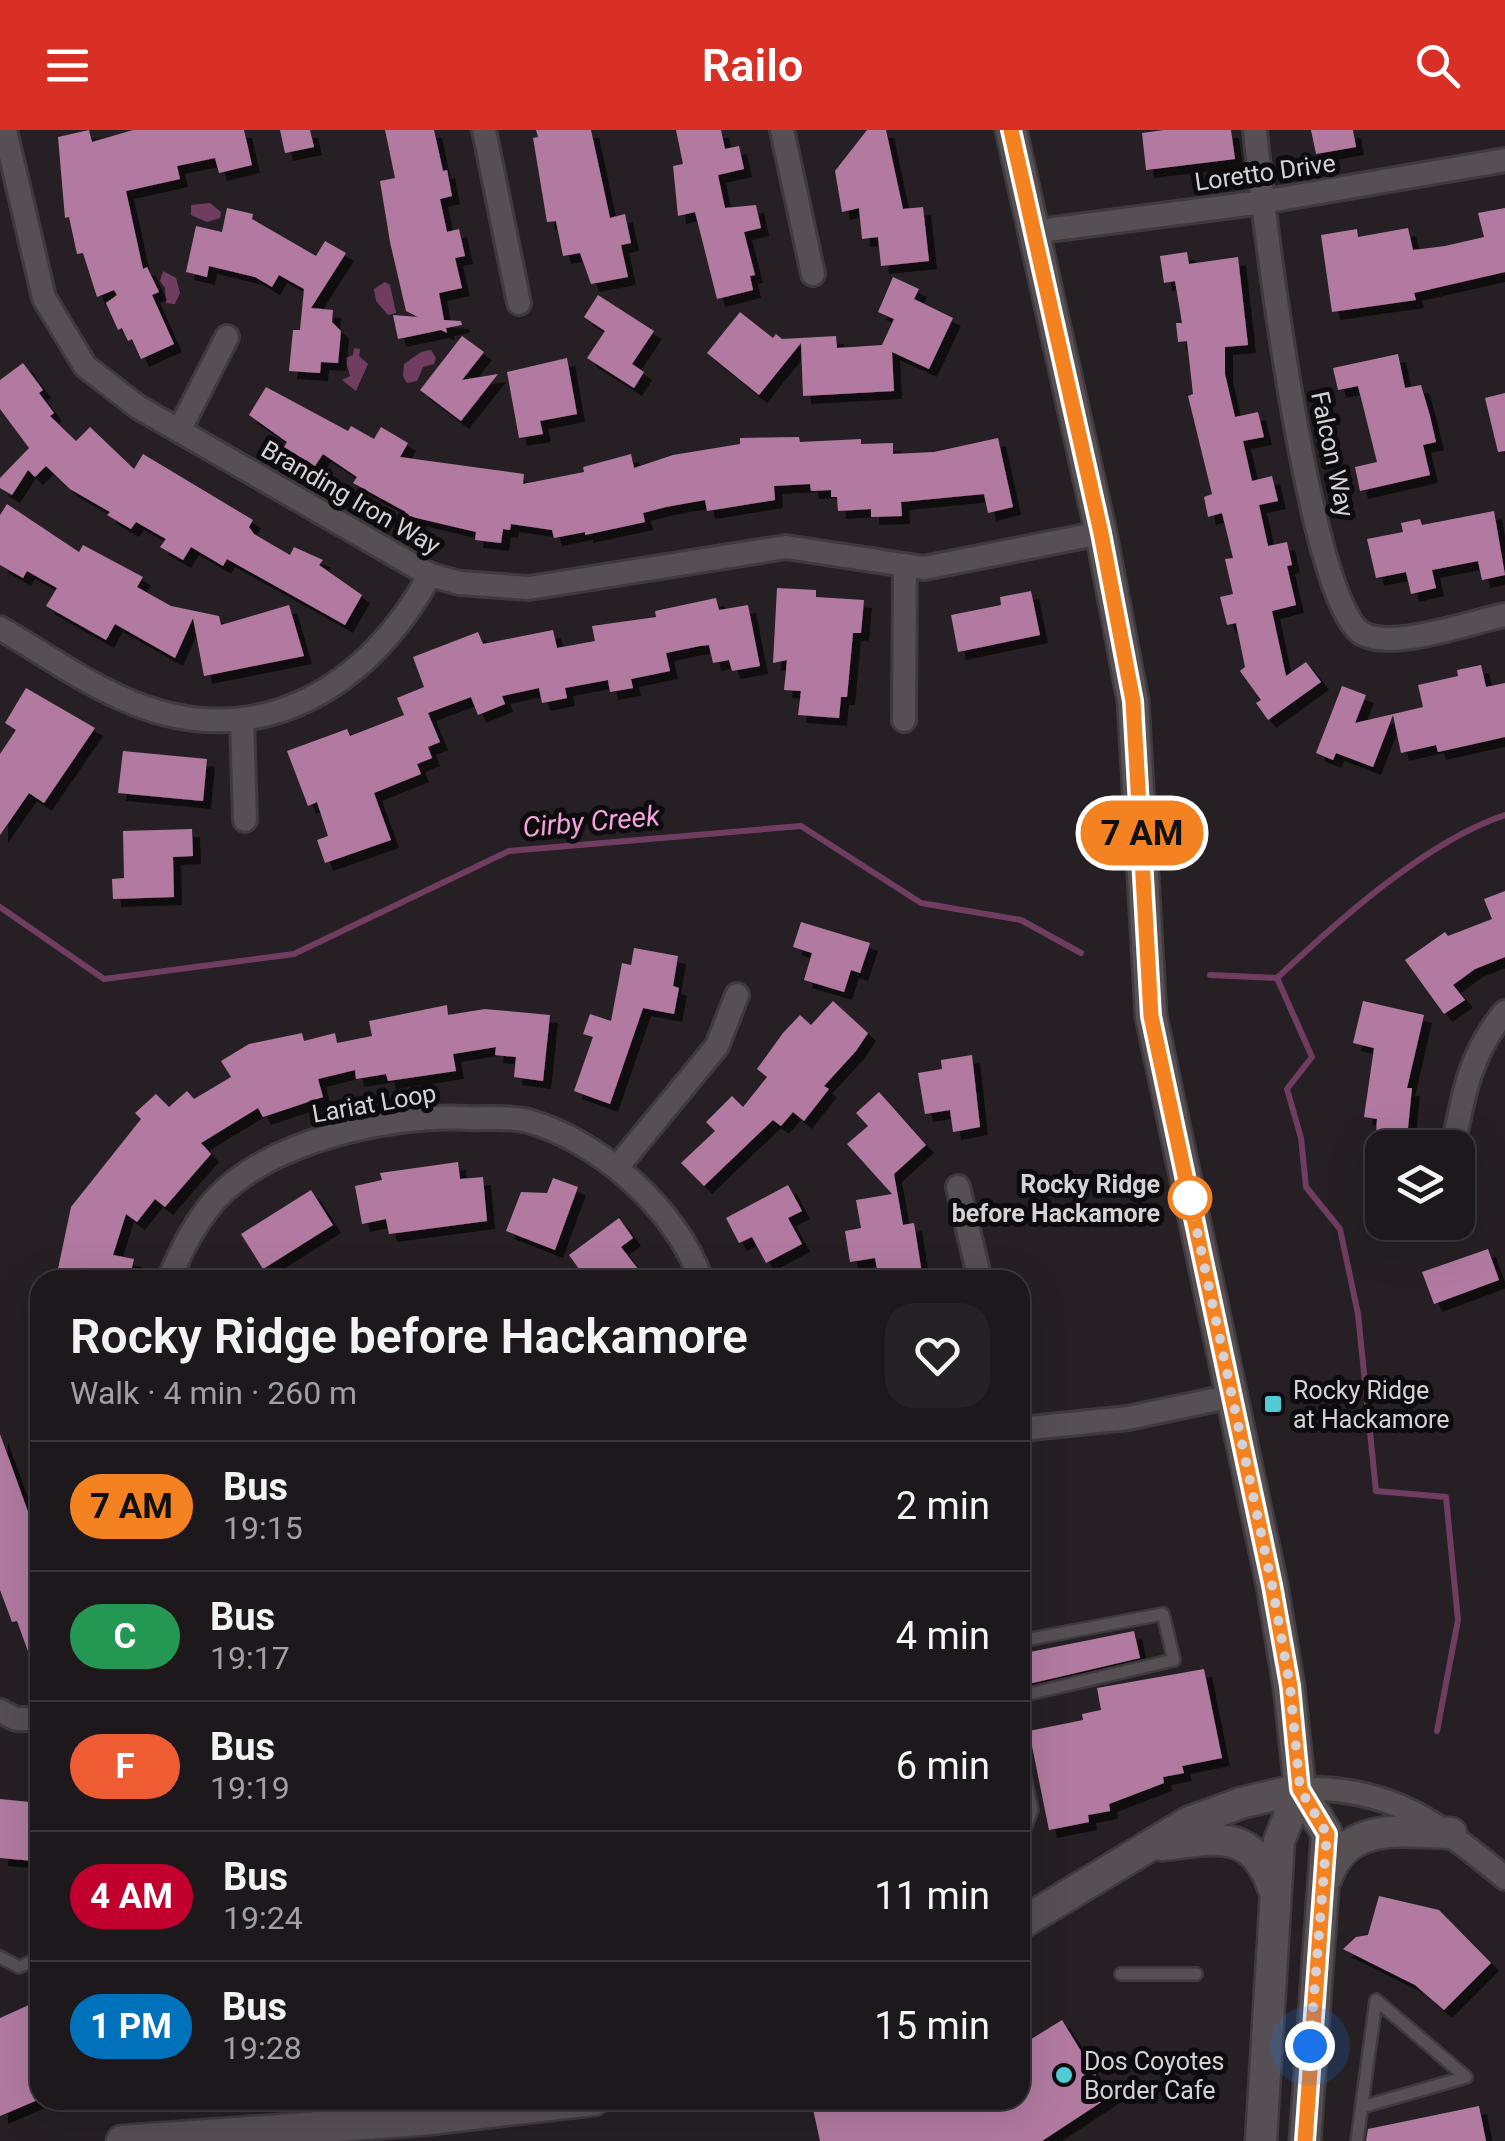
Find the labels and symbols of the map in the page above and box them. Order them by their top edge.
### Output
street label: Loretto Drive [1193,148,1337,197]
street label: Falcon Way [1305,389,1360,520]
street label: Branding Iron Way [256,434,445,560]
water label: Cirby Creek [521,799,662,844]
line badge: 7 AM [1072,800,1212,866]
street label: Lariat Loop [310,1078,438,1129]
place label: Rocky Ridge before Hackamore [952,1170,1160,1228]
marker: Rocky Ridge before Hackamore [1169,1177,1211,1219]
place label: Rocky Ridge at Hackamore [1293,1376,1449,1434]
marker: Rocky Ridge at Hackamore [1262,1393,1284,1415]
your location [1285,2021,1335,2071]
place label: Dos Coyotes Border Cafe [1084,2047,1224,2105]
marker: Dos Coyotes Border Cafe [1053,2064,1075,2086]

